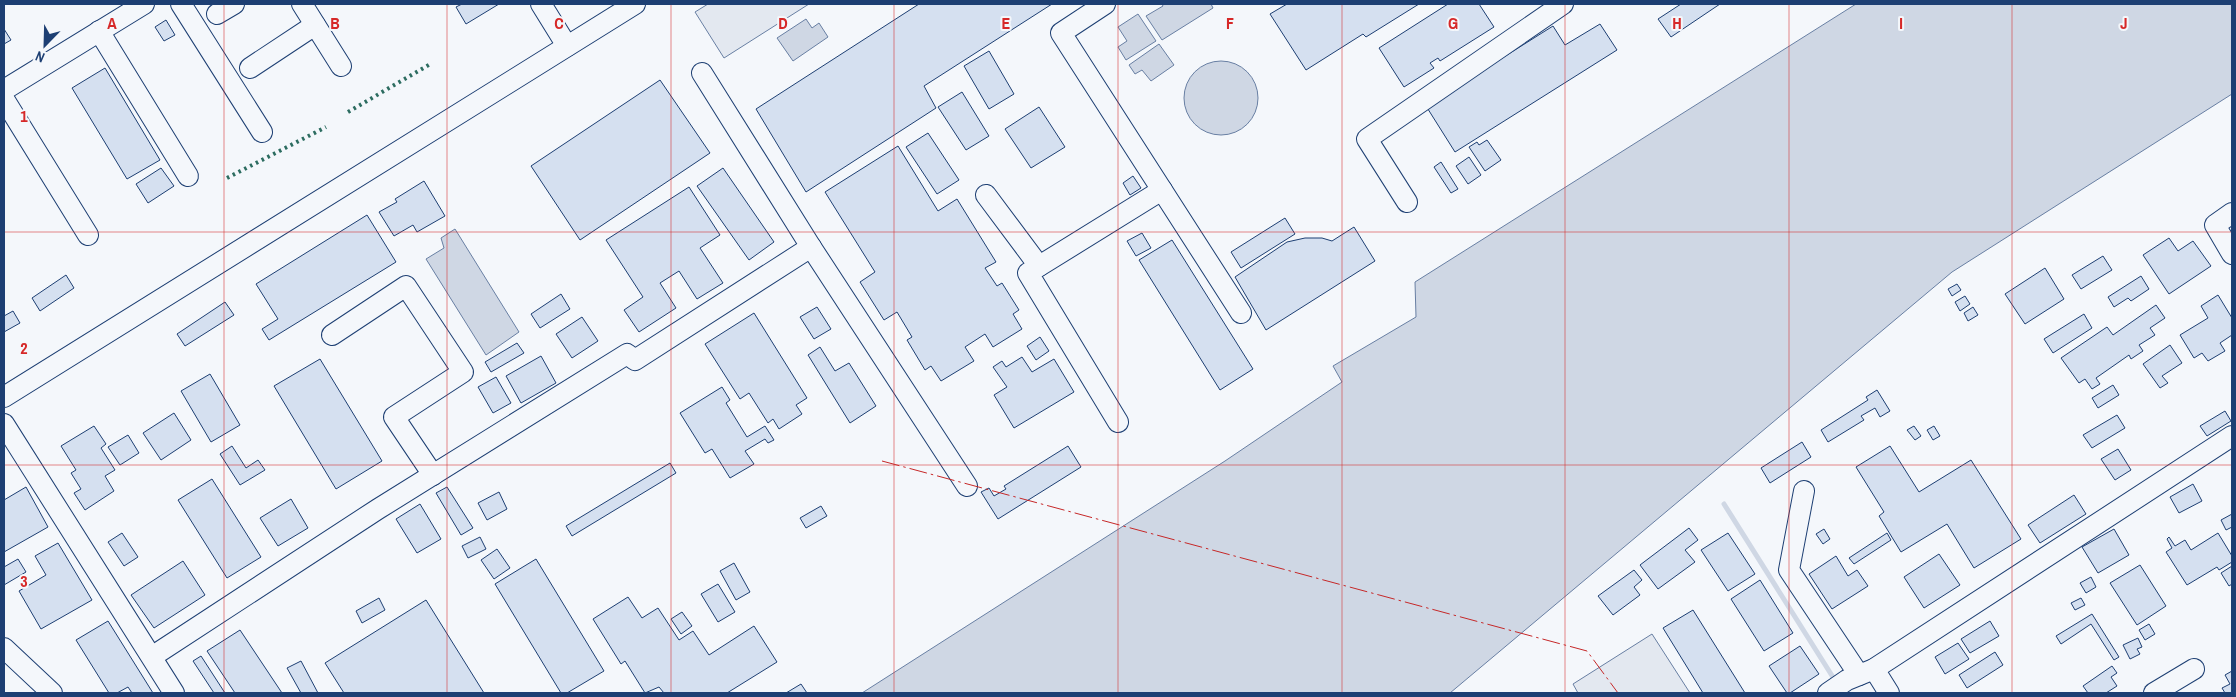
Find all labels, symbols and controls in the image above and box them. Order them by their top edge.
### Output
text: A [107,12,117,34]
text: B [330,12,340,34]
text: C [554,12,564,34]
text: D [778,12,788,34]
text: E [1002,12,1011,34]
text: F [1226,12,1234,34]
text: G [1448,12,1458,34]
text: H [1672,12,1682,34]
text: I [1899,12,1903,34]
text: J [2120,12,2128,34]
north arrow [20,20,70,70]
text: N [33,47,47,67]
text: 1 [20,105,28,127]
text: 2 [20,337,28,359]
text: 3 [20,570,28,592]

